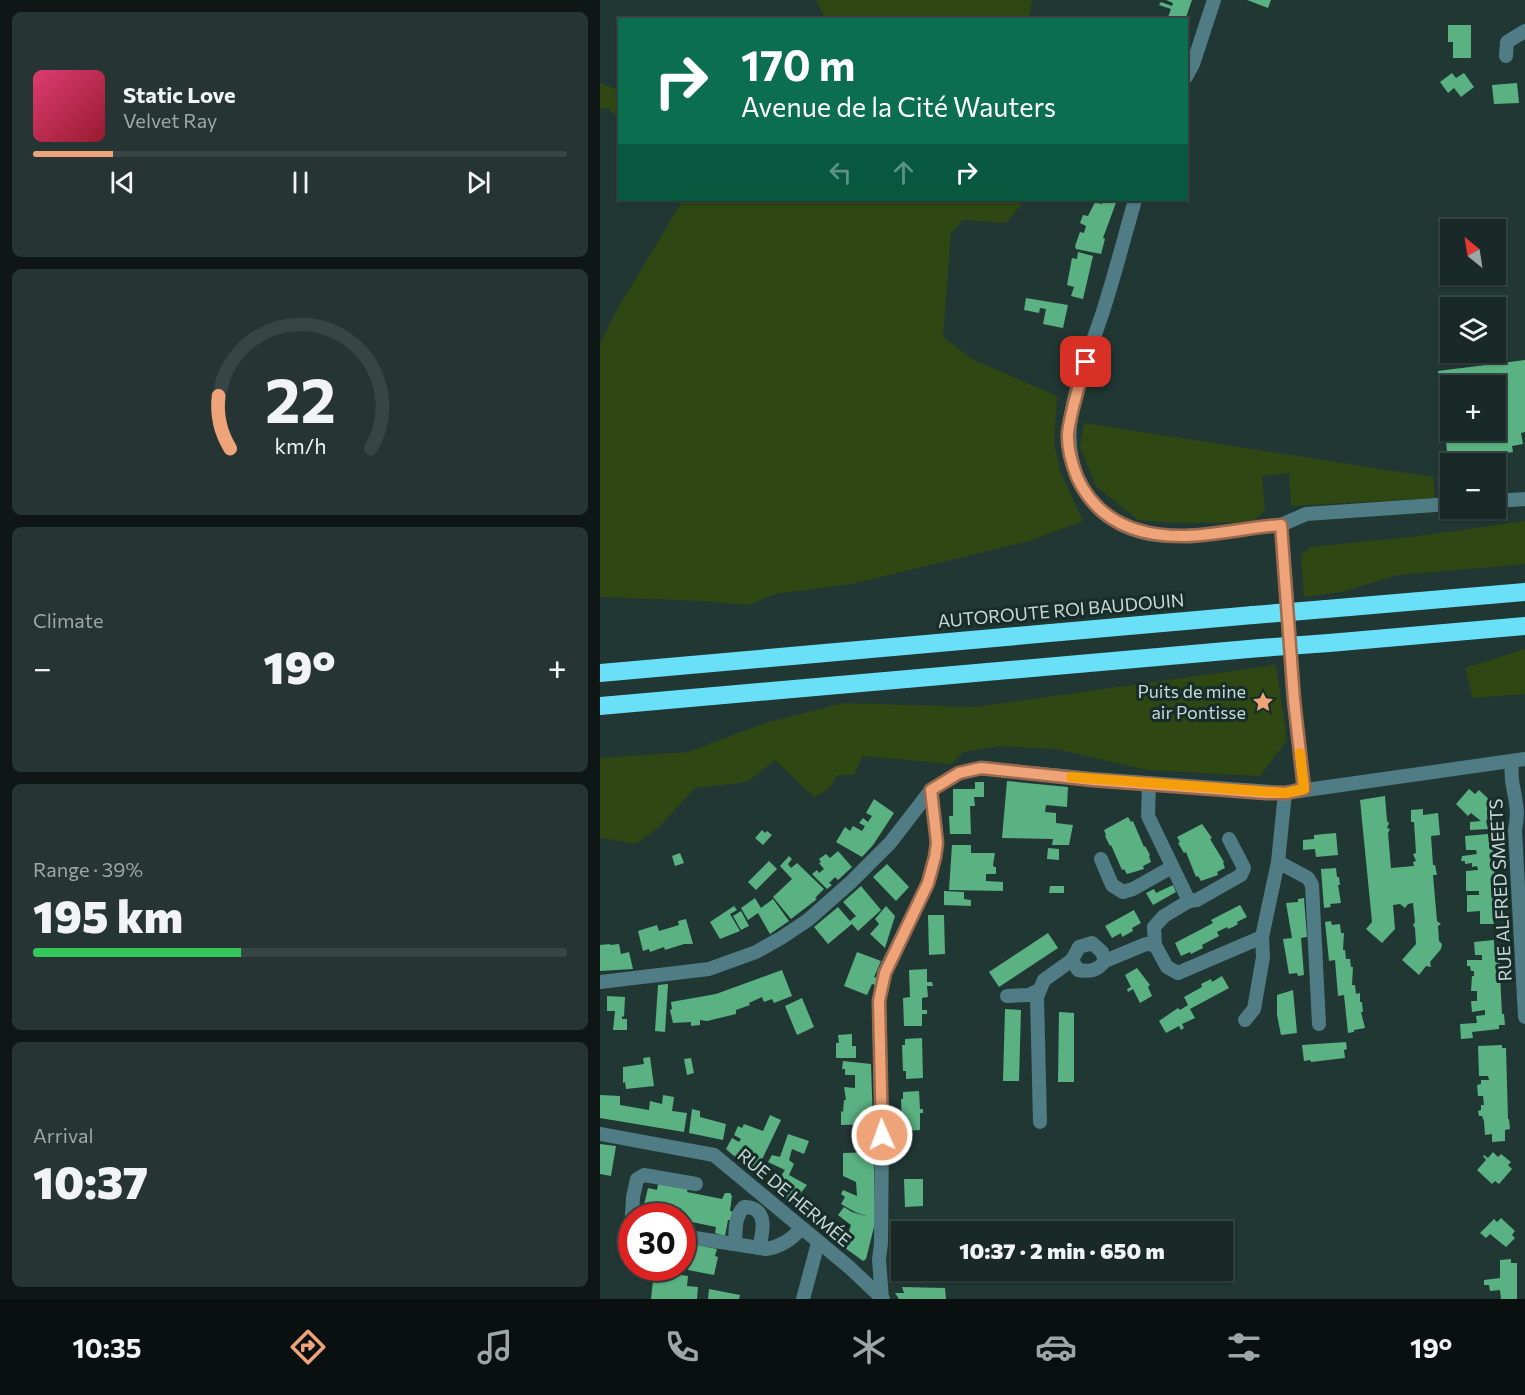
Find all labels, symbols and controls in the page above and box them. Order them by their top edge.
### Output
text: 170 m [741,38,855,90]
icon: right [642,42,720,120]
text: Static Love [123,81,236,108]
text: Avenue de la Cité Wauters [741,90,1056,123]
text: Velvet Ray [123,108,217,132]
icon: left [824,156,857,189]
icon: ahead [887,156,920,189]
icon: right [950,156,983,189]
icon: previous [106,166,139,199]
icon: pause [284,166,317,199]
icon: next [462,166,495,199]
north arrow [1440,219,1506,285]
map controls [1440,219,1506,519]
button: layers [1440,297,1506,363]
pin [1060,336,1111,387]
icon: arrive [1069,345,1102,378]
text: 22 [264,360,336,436]
button: + [1440,375,1506,441]
text: km/h [274,433,326,459]
button: − [1440,453,1506,519]
street label: AUTOROUTE ROI BAUDOUIN [937,588,1185,632]
text: Climate [33,608,103,632]
text: 19° [264,638,336,693]
text: − [33,646,52,687]
text: + [548,646,567,687]
place label: Puits de mine air Pontisse [1138,680,1246,723]
place icon: Puits de mine air Pontisse [1251,690,1275,714]
street label: RUE ALFRED SMEETS [1484,798,1516,982]
text: Range · 39% [33,857,143,881]
text: 195 km [33,887,183,942]
position arrow [850,1103,914,1167]
text: Arrival [33,1123,94,1147]
street label: RUE DE HERMÉE [733,1143,856,1251]
text: 10:37 [33,1153,148,1208]
speed limit sign: 30 [618,1203,696,1281]
text: 10:37 · 2 min · 650 m [959,1237,1165,1264]
icon: directions [287,1326,329,1368]
icon: music [474,1326,516,1368]
icon: phone [661,1326,703,1368]
icon: climate [848,1326,890,1368]
icon: car [1035,1326,1077,1368]
icon: filters [1223,1326,1265,1368]
text: 10:35 [73,1331,141,1364]
text: 19° [1410,1331,1452,1364]

